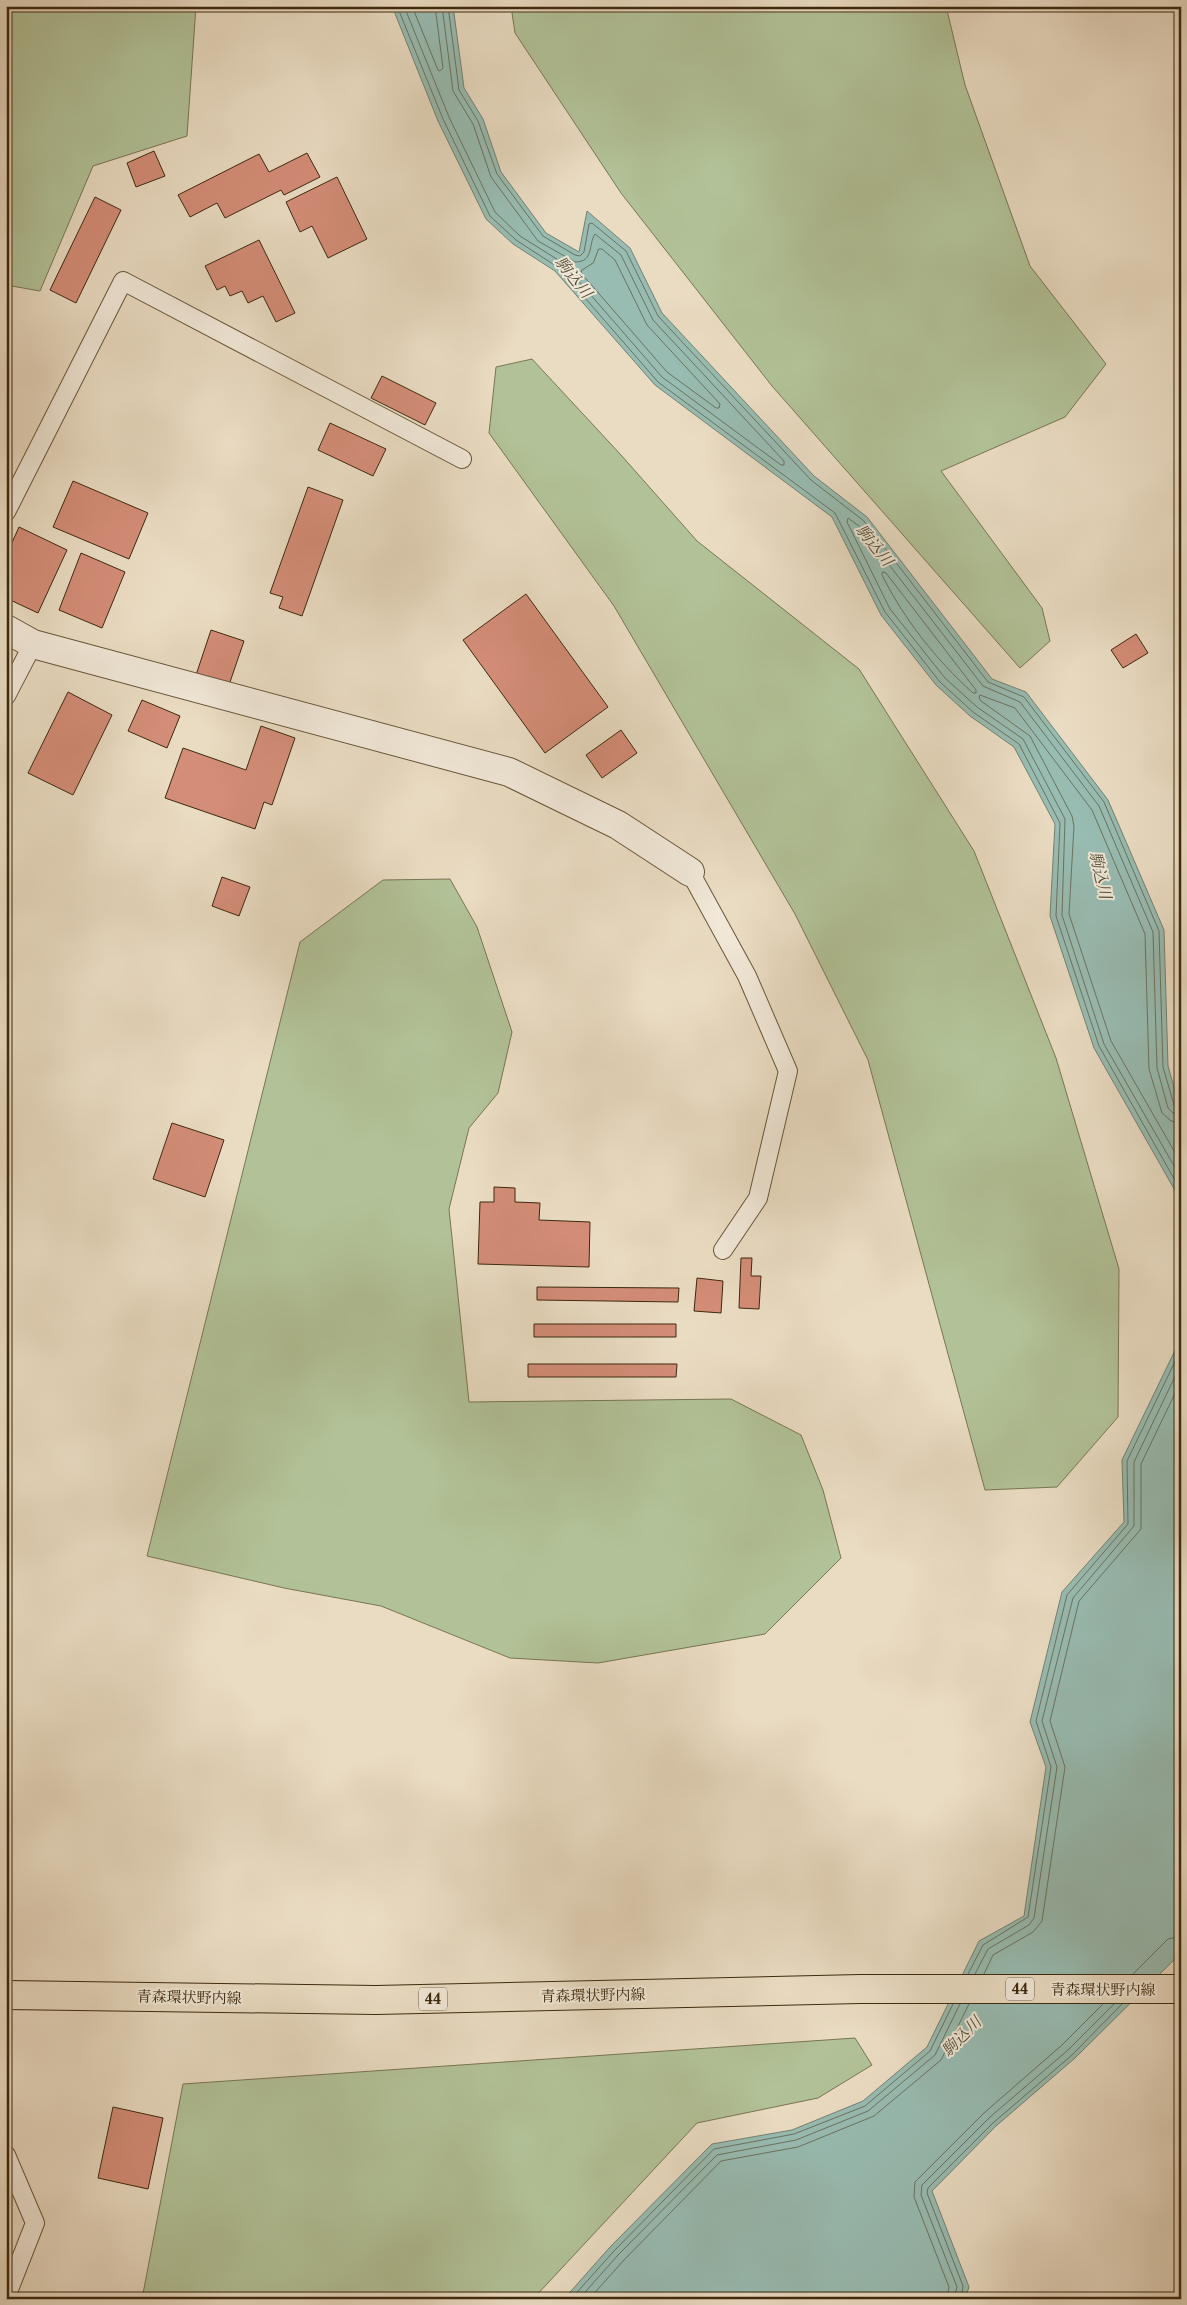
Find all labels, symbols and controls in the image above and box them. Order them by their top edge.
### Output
water label: 駒込川 [551,252,598,303]
water label: 駒込川 [852,520,899,571]
water label: 駒込川 [1086,849,1117,903]
road number: 44 [1006,1978,1034,2000]
street label: 青森環状野内線 [1050,1980,1156,1999]
street label: 青森環状野内線 [540,1985,646,2005]
street label: 青森環状野内線 [136,1987,242,2007]
road number: 44 [419,1988,447,2010]
water label: 駒込川 [937,2011,986,2060]

